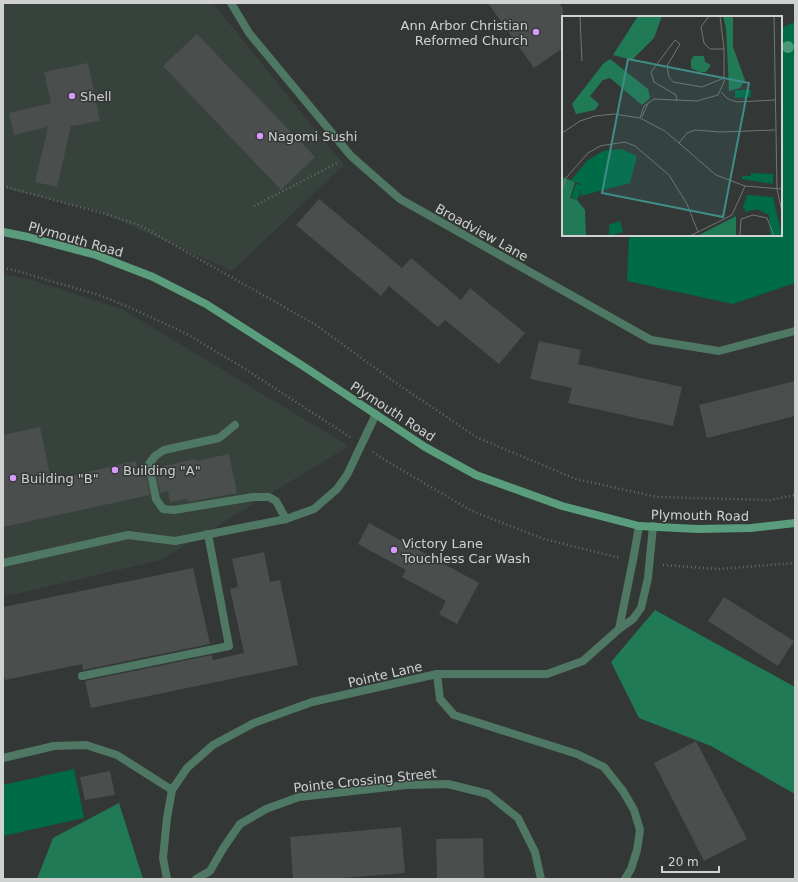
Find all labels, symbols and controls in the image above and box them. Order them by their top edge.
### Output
inset map [562,16,782,236]
place label: Ann Arbor Christian Reformed Church [401,18,528,48]
marker: Ann Arbor Christian Reformed Church [531,27,541,37]
place label: Shell [80,89,112,104]
marker: Shell [67,91,77,101]
place label: Nagomi Sushi [268,129,357,144]
marker: Nagomi Sushi [255,131,265,141]
street label: Broadview Lane [433,201,531,264]
street label: Plymouth Road [27,219,125,260]
street label: Plymouth Road [348,378,438,444]
place label: Building "A" [123,463,201,478]
marker: Building "A" [110,465,120,475]
place label: Building "B" [21,471,99,486]
marker: Building "B" [8,473,18,483]
street label: Plymouth Road [651,507,749,524]
place label: Victory Lane Touchless Car Wash [401,536,530,566]
marker: Victory Lane Touchless Car Wash [389,545,399,555]
street label: Pointe Lane [346,659,424,690]
street label: Pointe Crossing Street [293,766,437,795]
scale bar [662,848,719,874]
text: 20 m [668,855,699,869]

